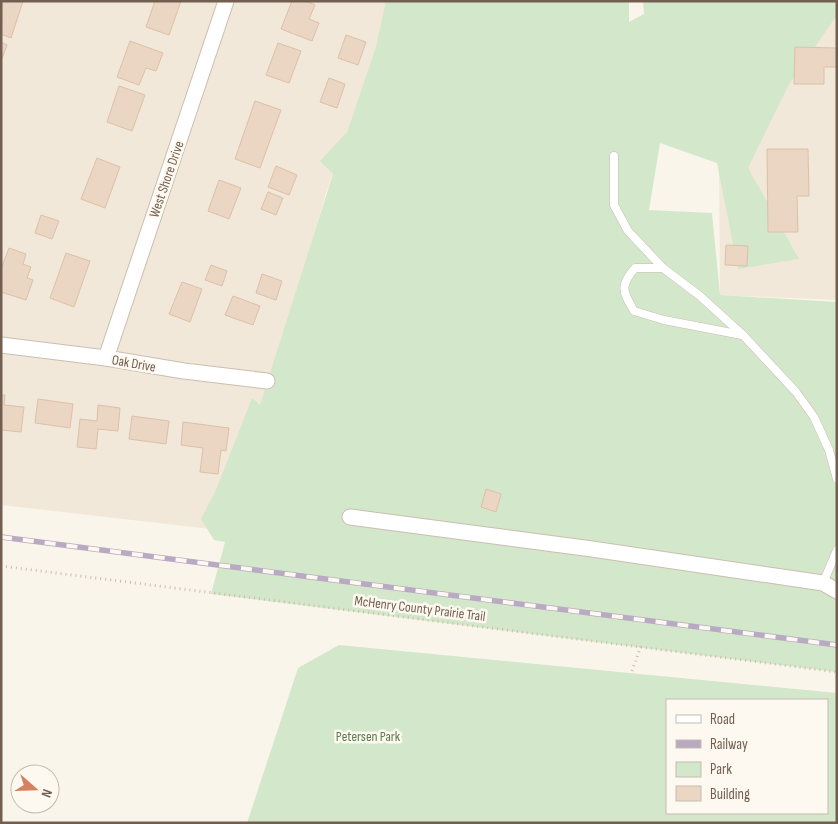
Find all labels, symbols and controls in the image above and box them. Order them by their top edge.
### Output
street label: West Shore Drive [145,139,188,220]
street label: Oak Drive [111,351,157,376]
street label: McHenry County Prairie Trail [353,592,486,625]
legend [666,699,828,814]
text: Road [710,710,735,729]
park label: Petersen Park [336,728,401,745]
text: Railway [710,735,748,754]
text: Park [710,760,732,779]
north arrow [10,764,60,814]
text: Building [710,785,750,804]
text: N [37,787,56,800]

